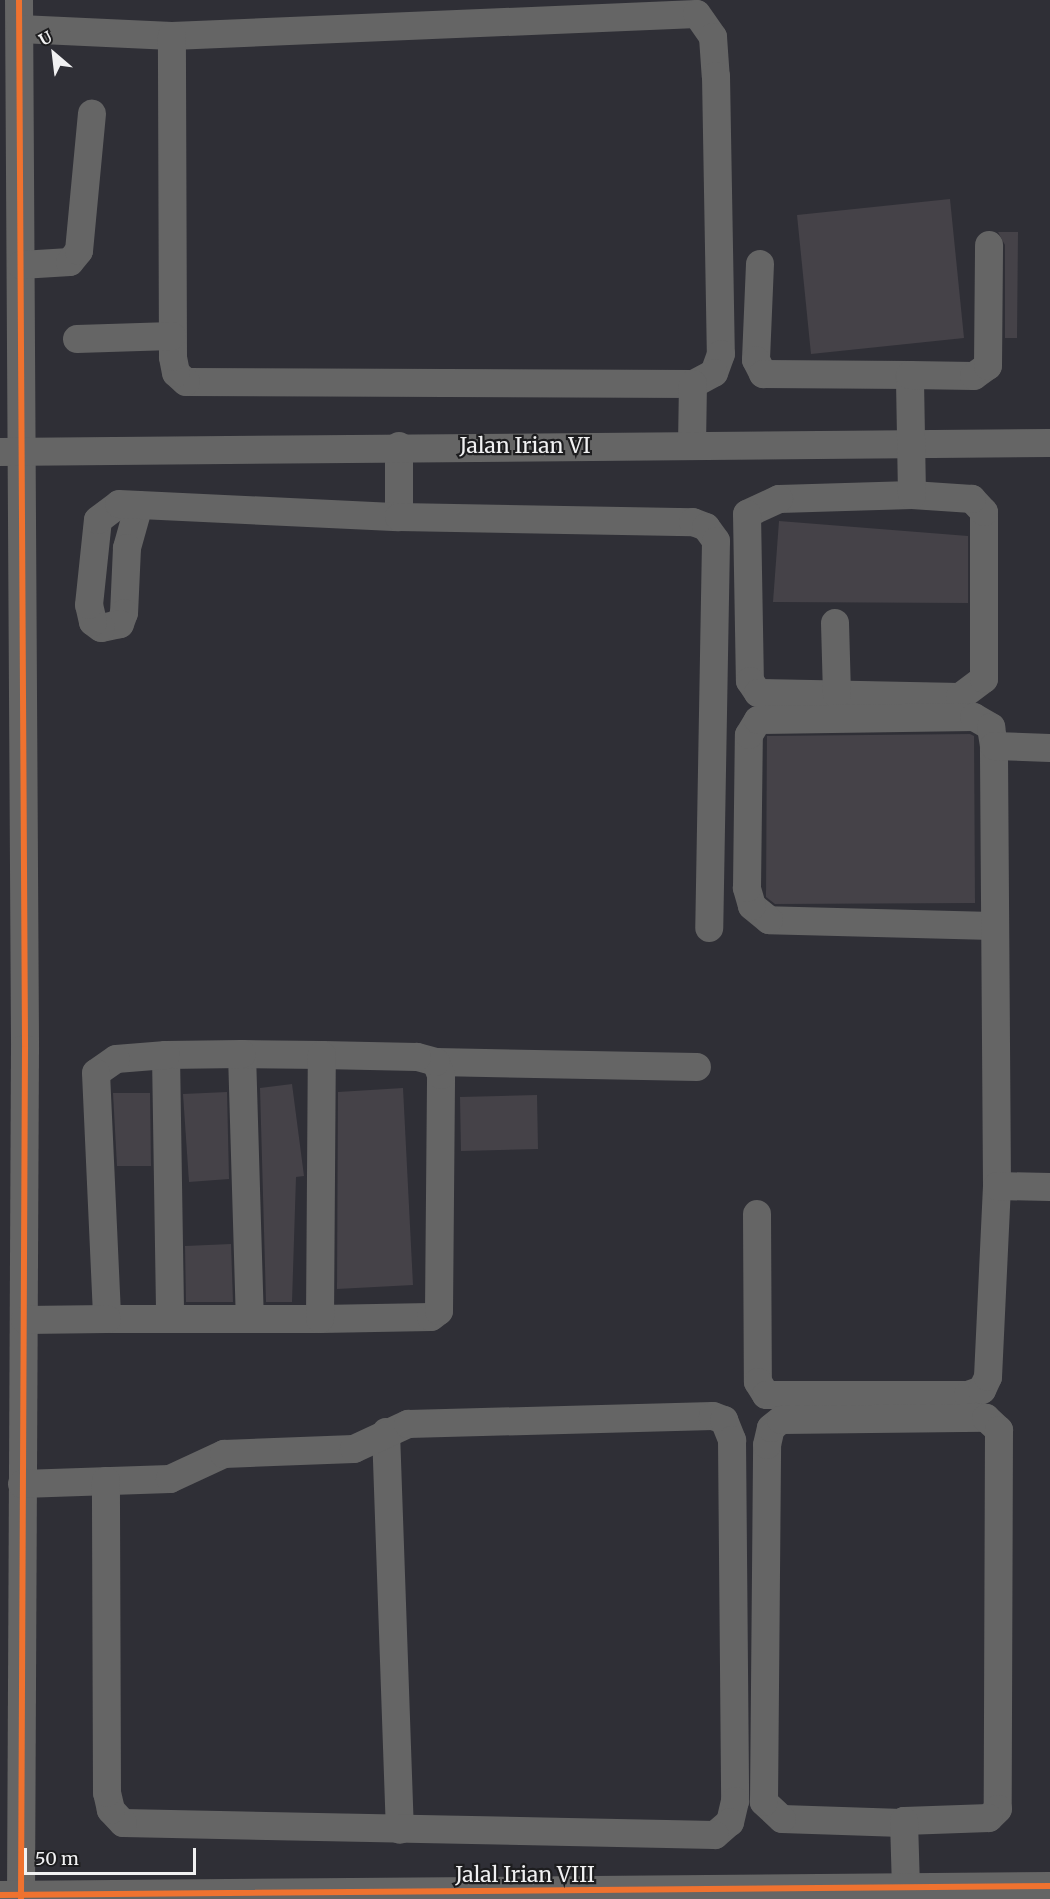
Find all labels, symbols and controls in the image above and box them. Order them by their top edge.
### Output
north arrow [24,24,84,84]
text: U [36,26,55,50]
street label: Jalan Irian VI [459,433,591,459]
scale bar [27,1836,200,1874]
text: 50 m [35,1847,79,1870]
street label: Jalal Irian VIII [455,1862,595,1888]

